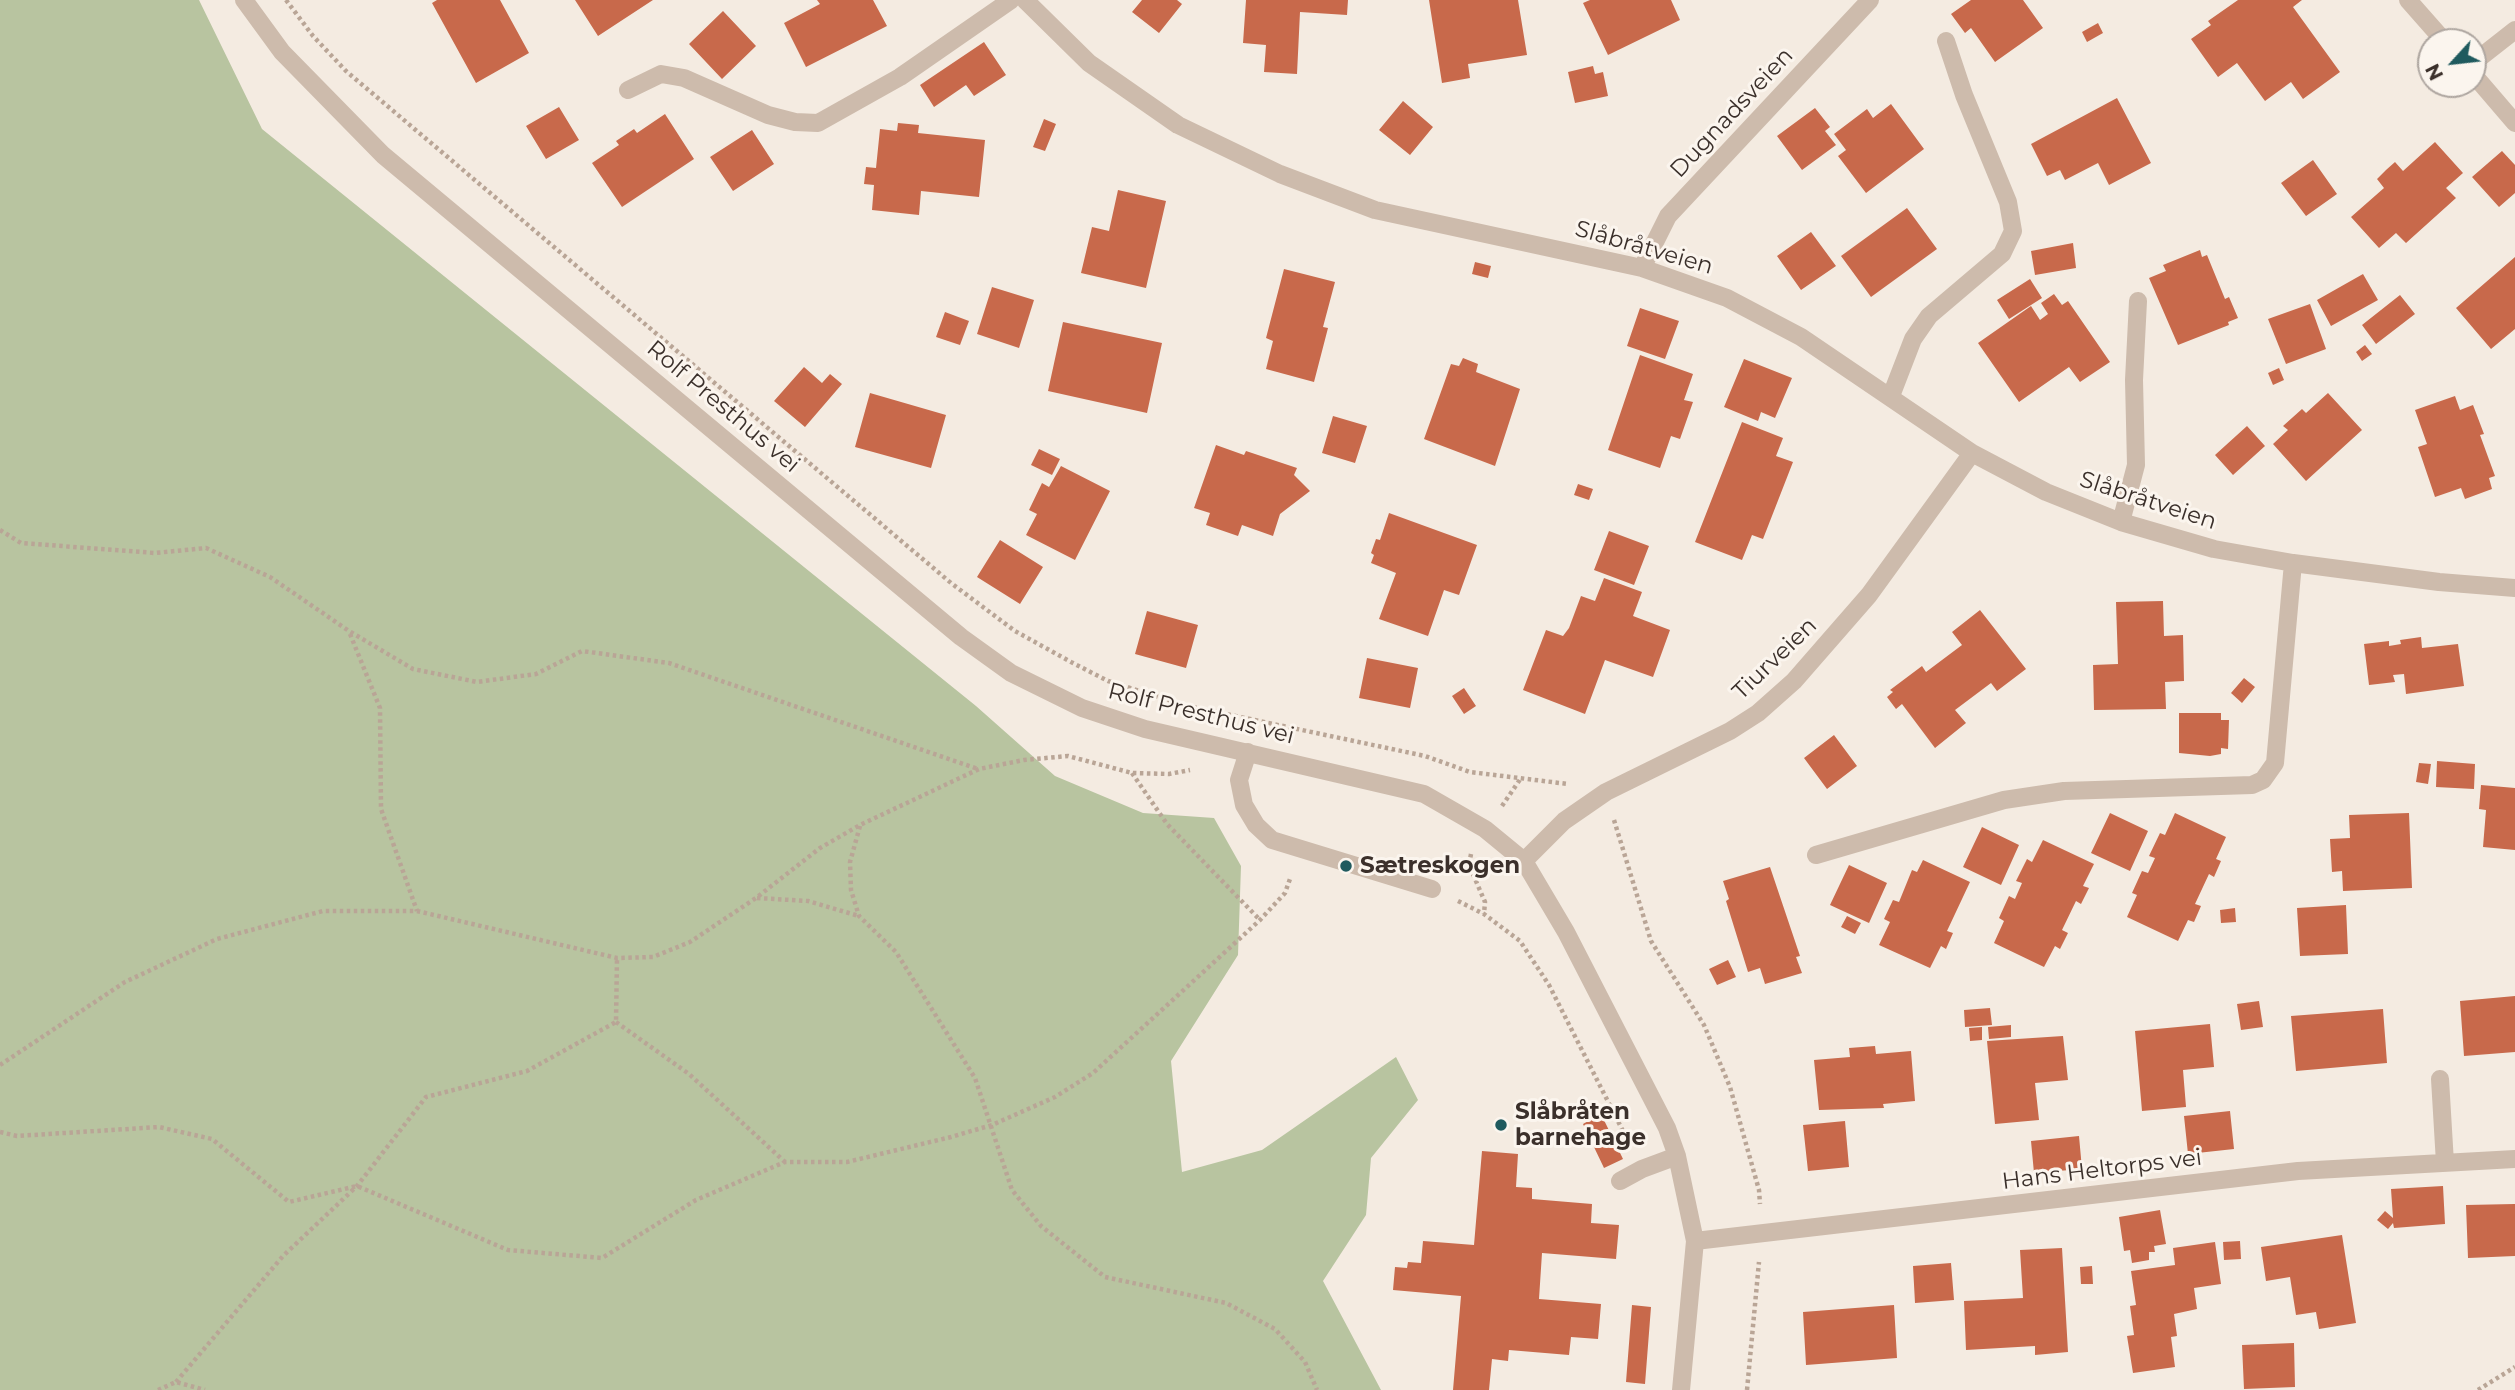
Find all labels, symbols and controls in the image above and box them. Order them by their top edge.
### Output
north arrow [2417,28,2487,98]
street label: Dugnadsveien [1665,42,1799,184]
text: N [2421,60,2448,84]
street label: Slåbråtveien [1572,215,1716,281]
street label: Rolf Presthus vei [641,335,805,479]
street label: Slåbråtveien [2076,466,2220,536]
street label: Tiurveien [1727,612,1823,706]
street label: Rolf Presthus vei [1105,678,1297,750]
place label: Sætreskogen [1360,852,1520,880]
marker: Sætreskogen [1338,858,1354,874]
place label: Slåbråten barnehage [1515,1098,1646,1152]
marker: Slåbråten barnehage [1493,1117,1509,1133]
street label: Hans Heltorps vei [2001,1144,2203,1196]

